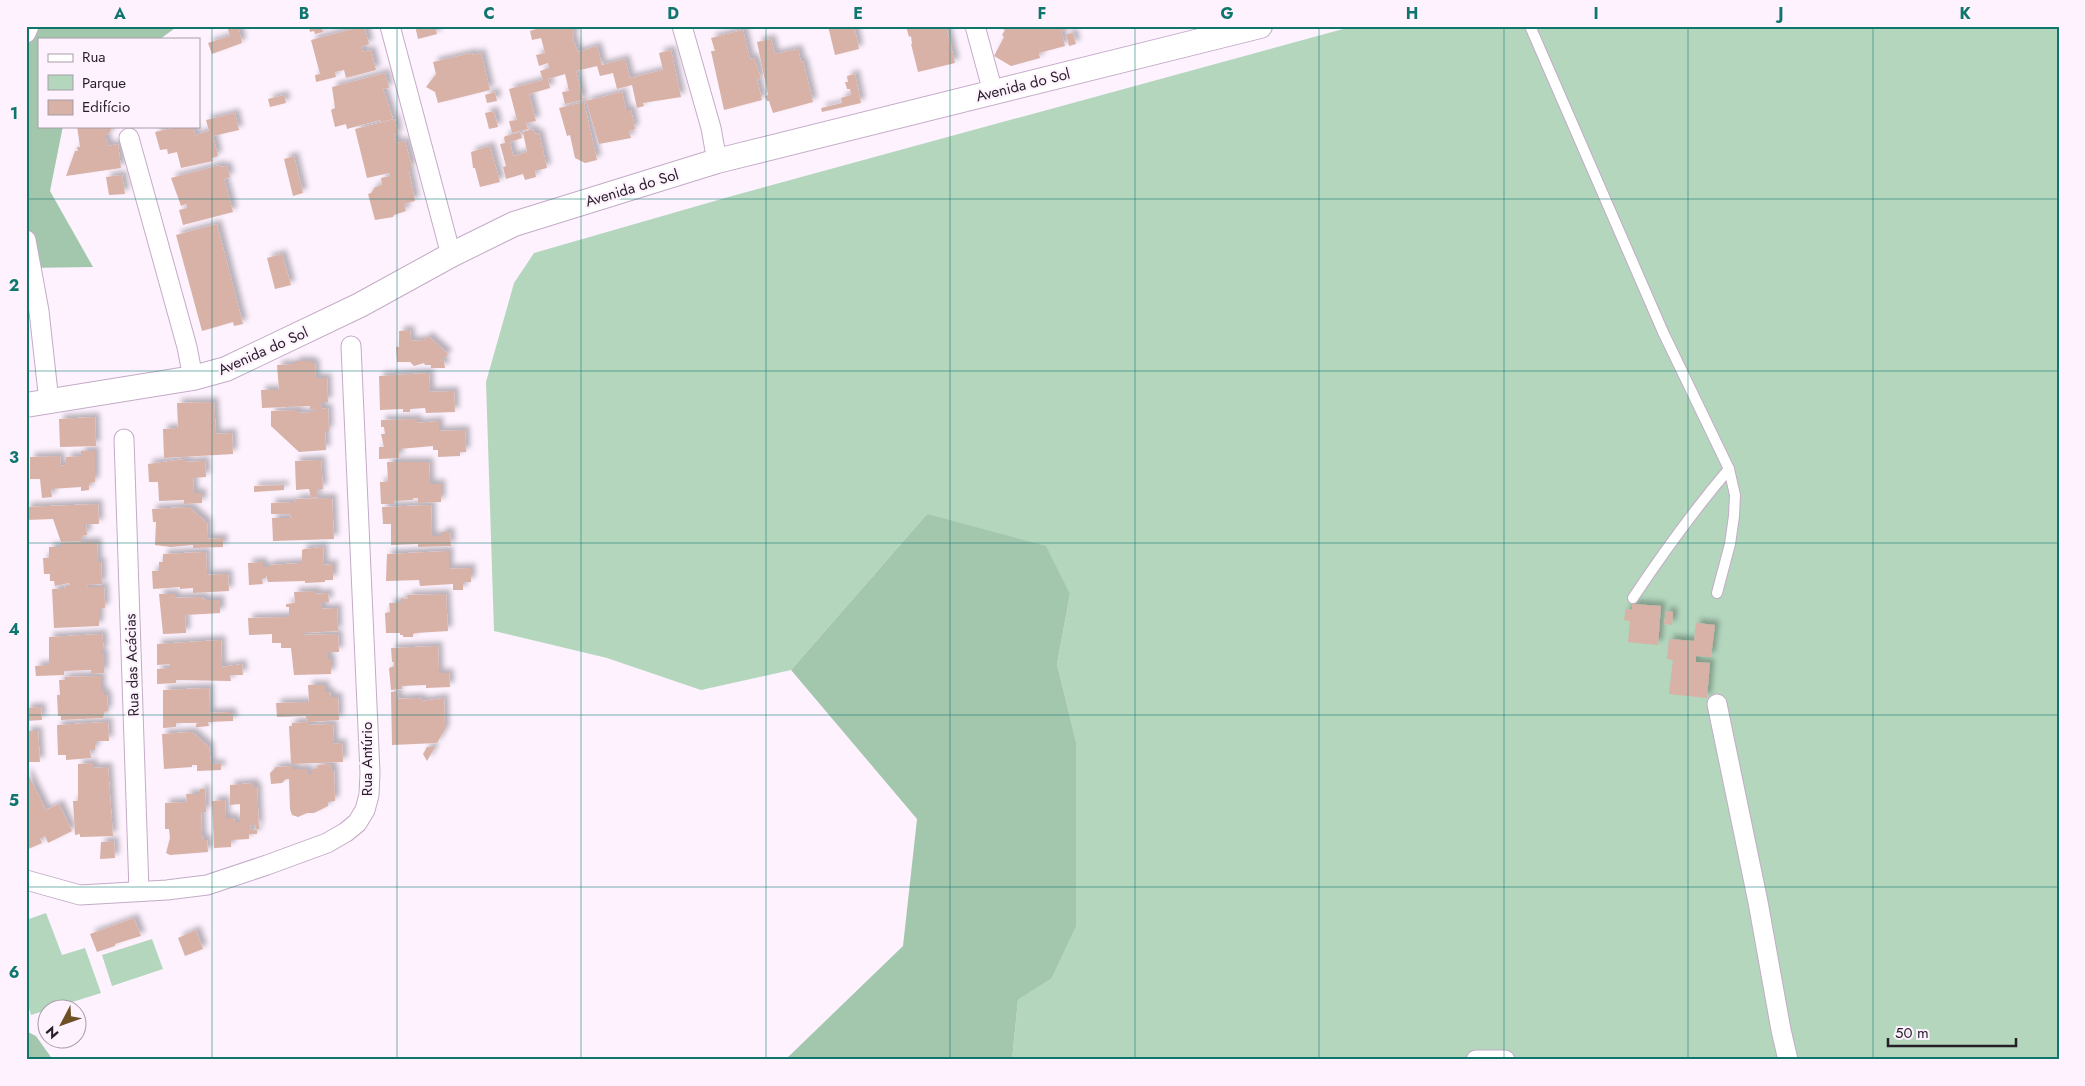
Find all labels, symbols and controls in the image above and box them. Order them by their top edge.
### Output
text: A [113,2,126,25]
text: B [299,2,309,25]
text: C [483,2,495,25]
text: D [667,2,679,25]
text: E [853,2,863,25]
text: F [1038,2,1046,25]
text: G [1220,2,1234,25]
text: H [1406,2,1418,25]
text: I [1593,2,1599,25]
text: J [1775,2,1784,25]
text: K [1959,2,1971,25]
legend [38,38,200,128]
text: Rua [82,46,106,68]
street label: Avenida do Sol [974,63,1072,107]
text: Parque [82,72,126,94]
text: Edifício [82,96,130,118]
text: 1 [10,102,18,125]
street label: Avenida do Sol [583,163,681,213]
text: 2 [9,274,19,297]
street label: Avenida do Sol [214,321,312,381]
text: 3 [9,446,19,469]
street label: Rua das Acácias [119,613,145,717]
text: 4 [8,618,20,641]
street label: Rua Antúrio [356,722,378,796]
text: 5 [9,789,19,812]
text: 6 [9,961,19,984]
north arrow [38,998,88,1048]
scale bar [1888,1016,2015,1048]
text: N [41,1022,63,1043]
text: 50 m [1895,1022,1929,1044]

